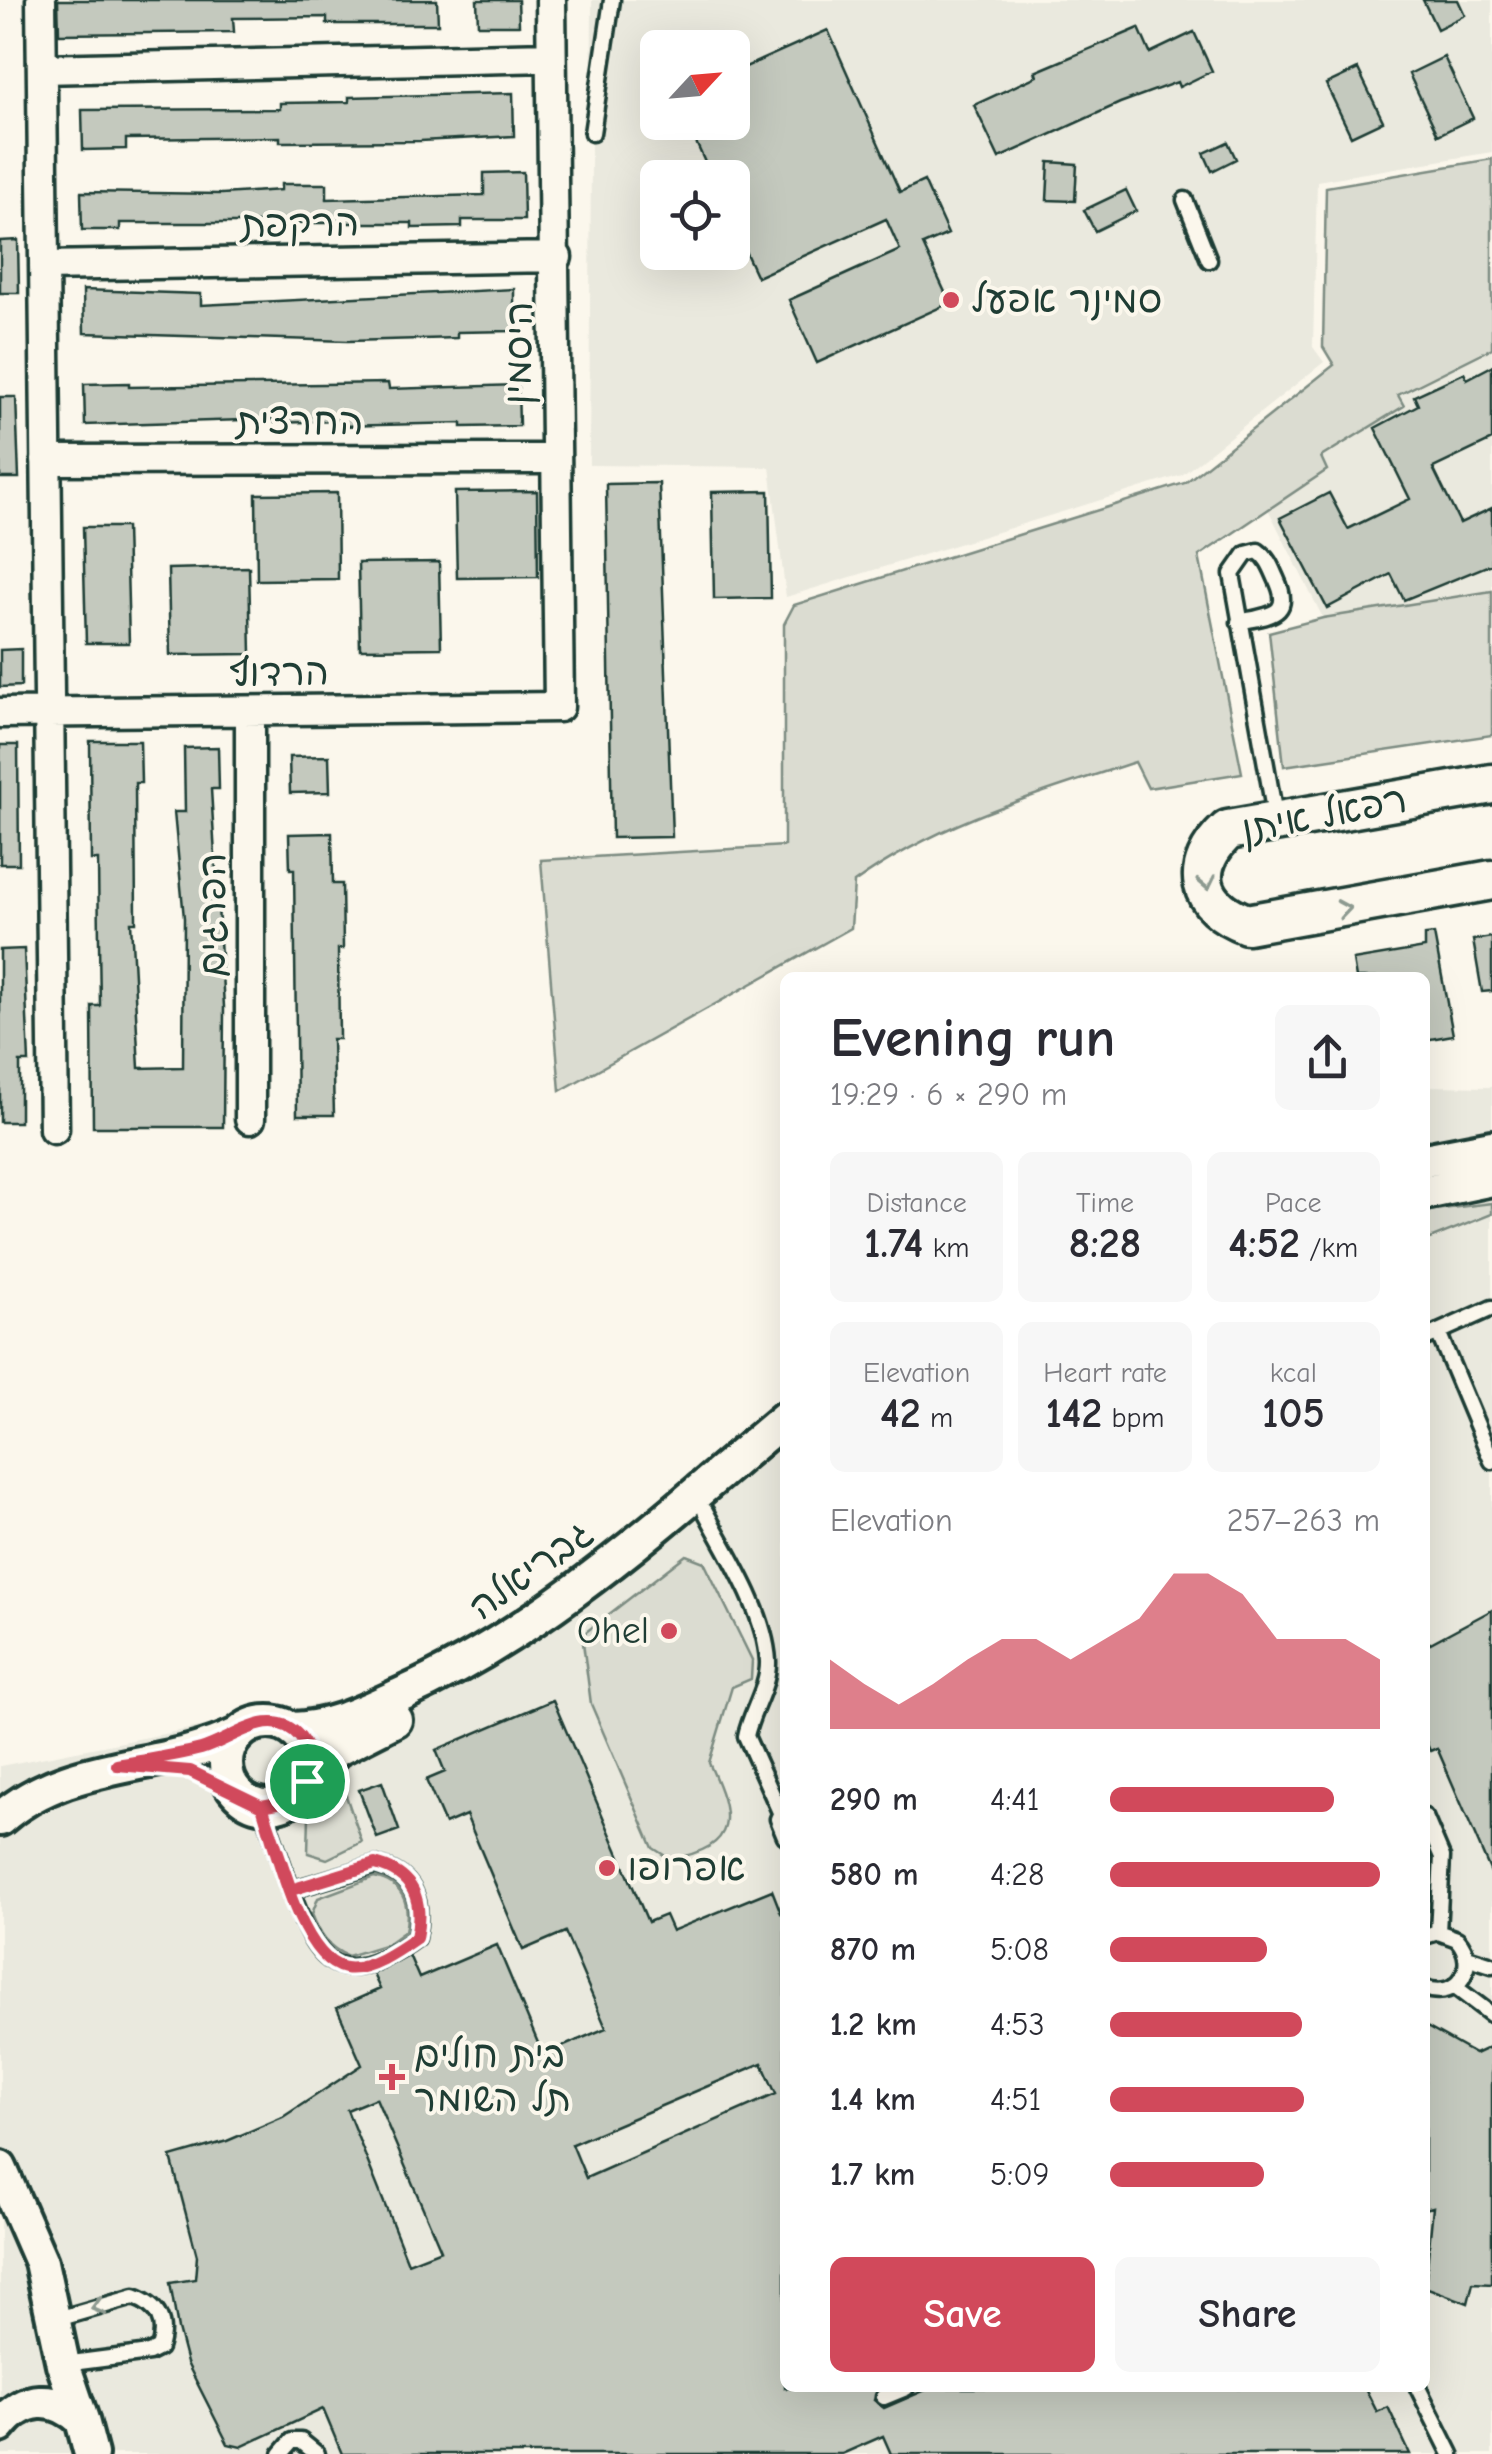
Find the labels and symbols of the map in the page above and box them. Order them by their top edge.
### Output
north arrow [640,30,750,140]
street label: הרקפת [238,201,360,247]
place label: סמינר אפעל [971,278,1162,322]
marker: סמינר אפעל [940,289,962,311]
street label: היסמין [496,301,543,405]
street label: החרצית [234,400,364,444]
street label: הרדוף [229,650,329,696]
street label: רפאל איתן [1237,777,1411,853]
street label: הפרגים [191,853,235,977]
one-way arrow [1195,875,1216,892]
one-way arrow [1335,899,1352,920]
street label: גבריאלה [461,1511,601,1629]
place label: Ohel [577,1609,649,1653]
marker: Ohel [658,1620,680,1642]
pin [265,1739,350,1824]
place label: אפרופו [627,1846,745,1890]
marker: אפרופו [596,1857,618,1879]
place label: בית חולים תל השומר [414,2033,571,2121]
marker: בית חולים תל השומר [379,2064,405,2090]
one-way arrow [90,2295,107,2316]

